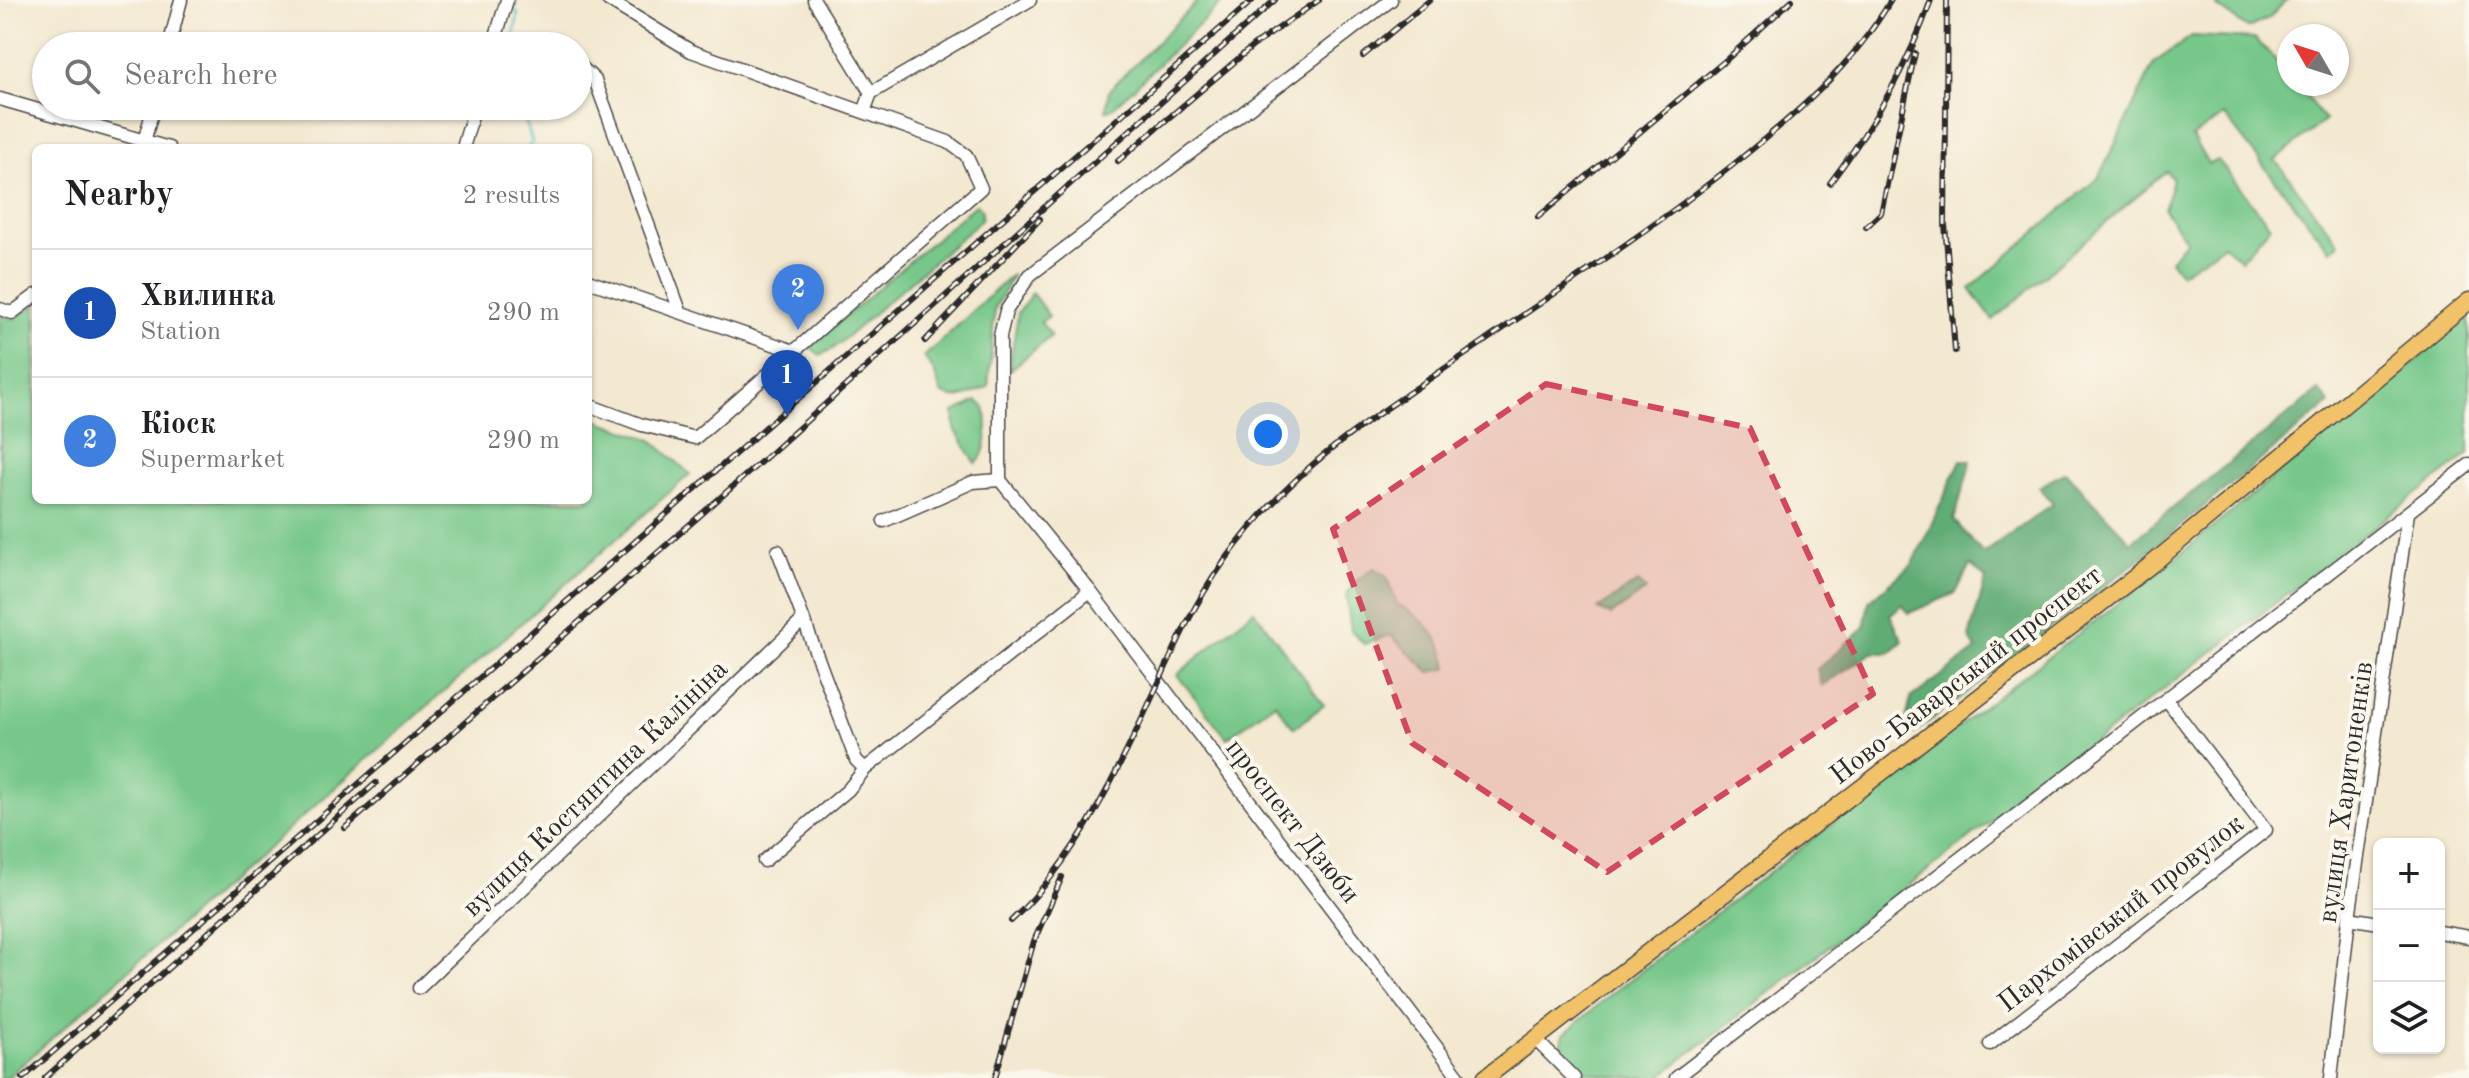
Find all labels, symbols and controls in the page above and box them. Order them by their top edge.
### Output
north arrow [2277,24,2349,96]
search box [32,32,592,120]
icon: search [60,54,104,98]
text: Search here [124,61,278,91]
text: Nearby [64,179,174,213]
text: 2 results [462,183,560,209]
pin: 2 [772,264,824,330]
text: Хвилинка [140,282,275,312]
text: 1 [82,300,98,326]
text: 290 m [487,300,560,326]
text: Station [140,319,221,345]
pin: 1 [761,350,813,416]
text: Кіоск [140,410,216,440]
your location [1248,414,1288,454]
text: 2 [82,428,98,454]
text: 290 m [487,428,560,454]
text: Supermarket [140,447,285,473]
street label: Ново-Баварський проспект [1826,562,2108,791]
street label: вулиця Костянтина Калініна [458,655,734,923]
street label: вулиця Харитоненків [2315,660,2379,925]
street label: проспект Дзюби [1219,735,1364,909]
street label: Пархомівський провулок [1994,810,2250,1019]
map controls [2373,838,2445,1054]
button: + [2373,838,2445,910]
button: − [2373,910,2445,982]
button: layers [2373,982,2445,1054]

